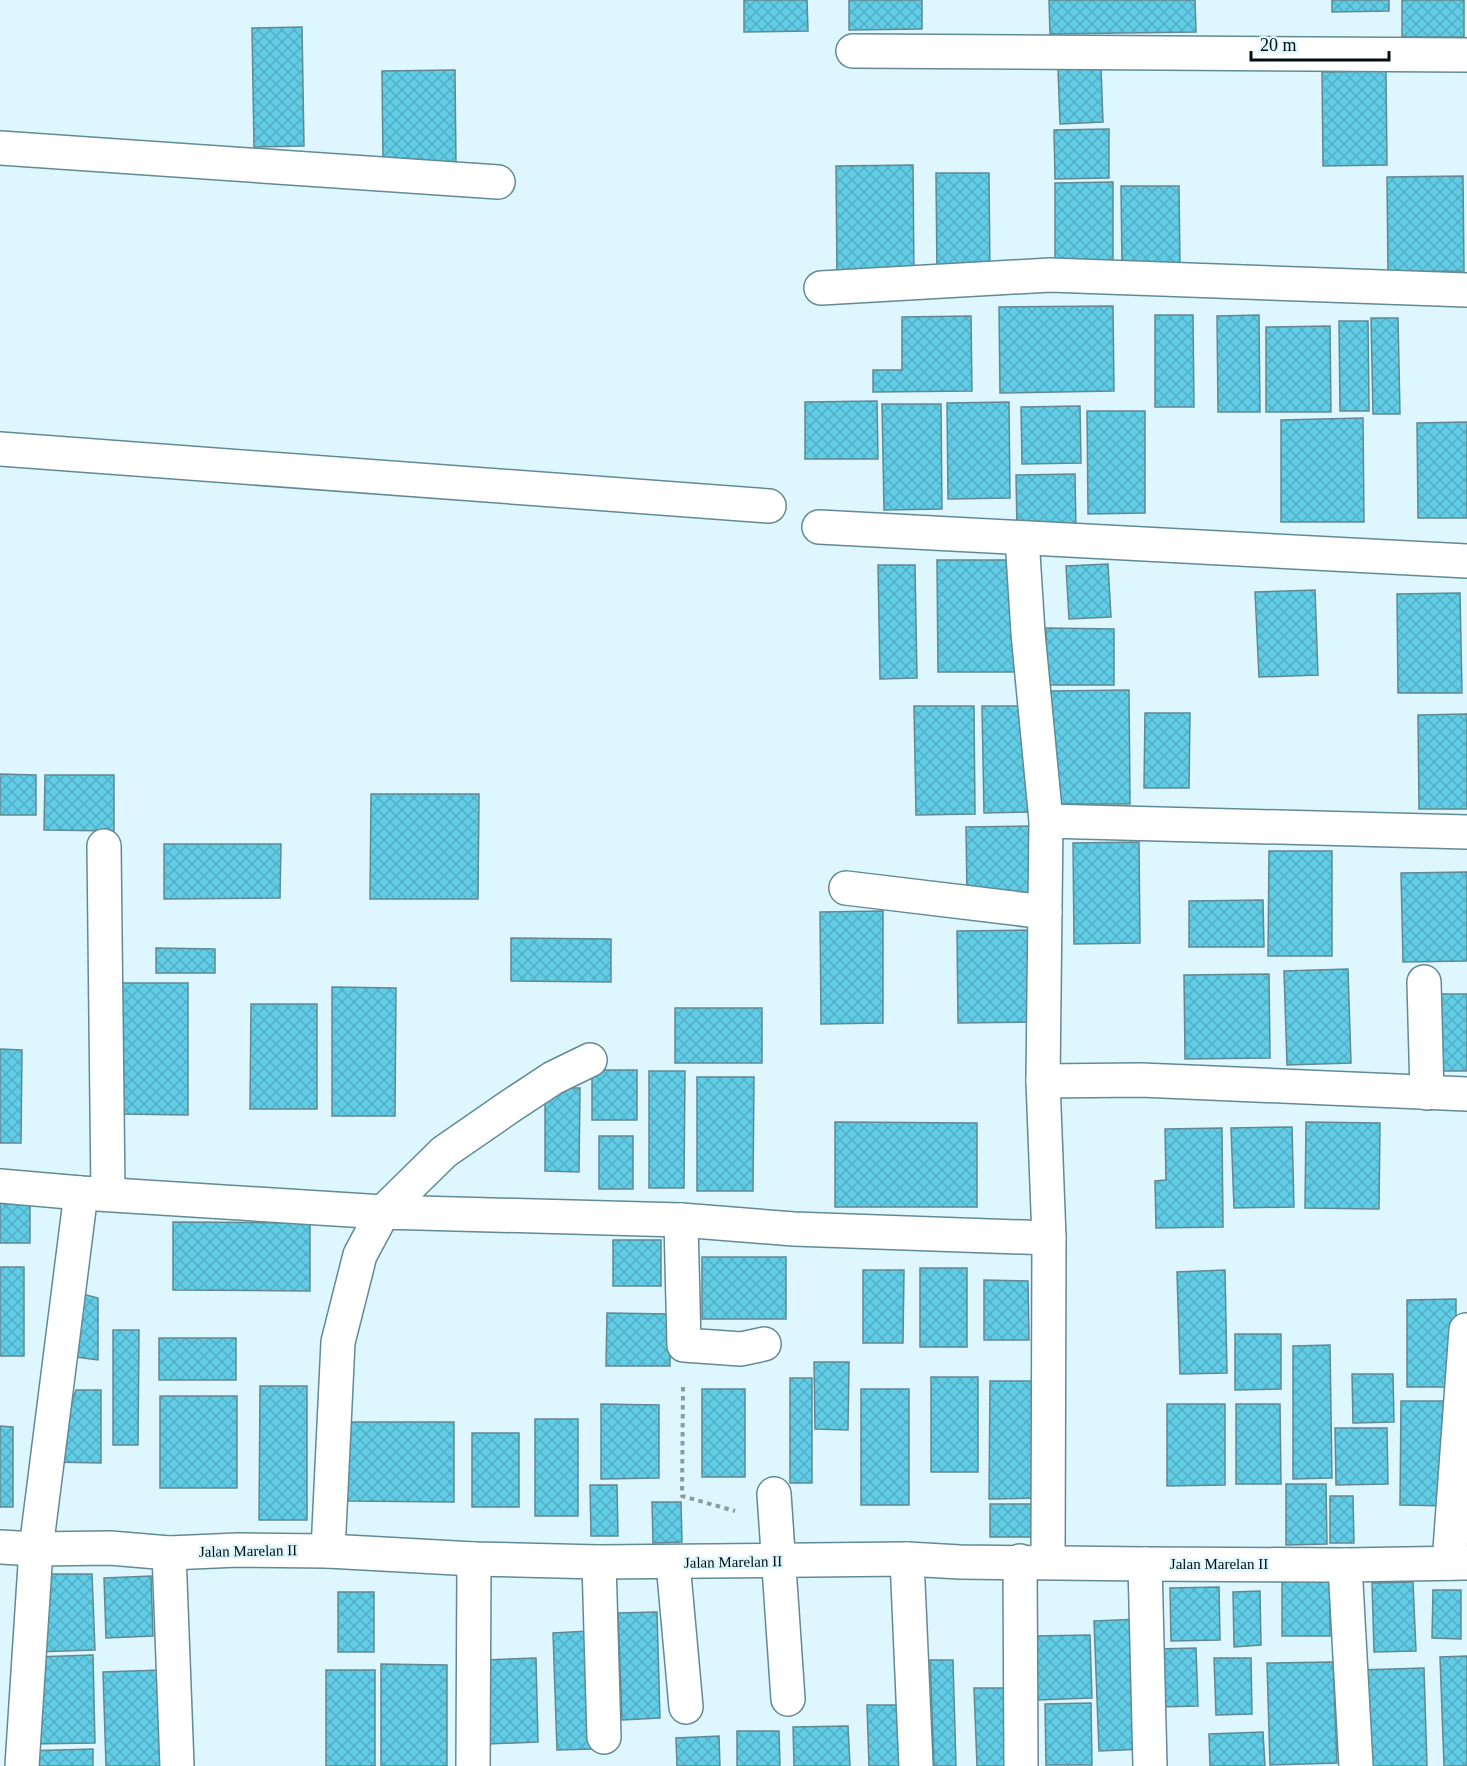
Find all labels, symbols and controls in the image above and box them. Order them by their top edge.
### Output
scale bar [1251,24,1389,62]
text: 20 m [1260,35,1297,55]
street label: Jalan Marelan II [199,1542,297,1560]
street label: Jalan Marelan II [684,1553,782,1571]
street label: Jalan Marelan II [1170,1556,1268,1572]

